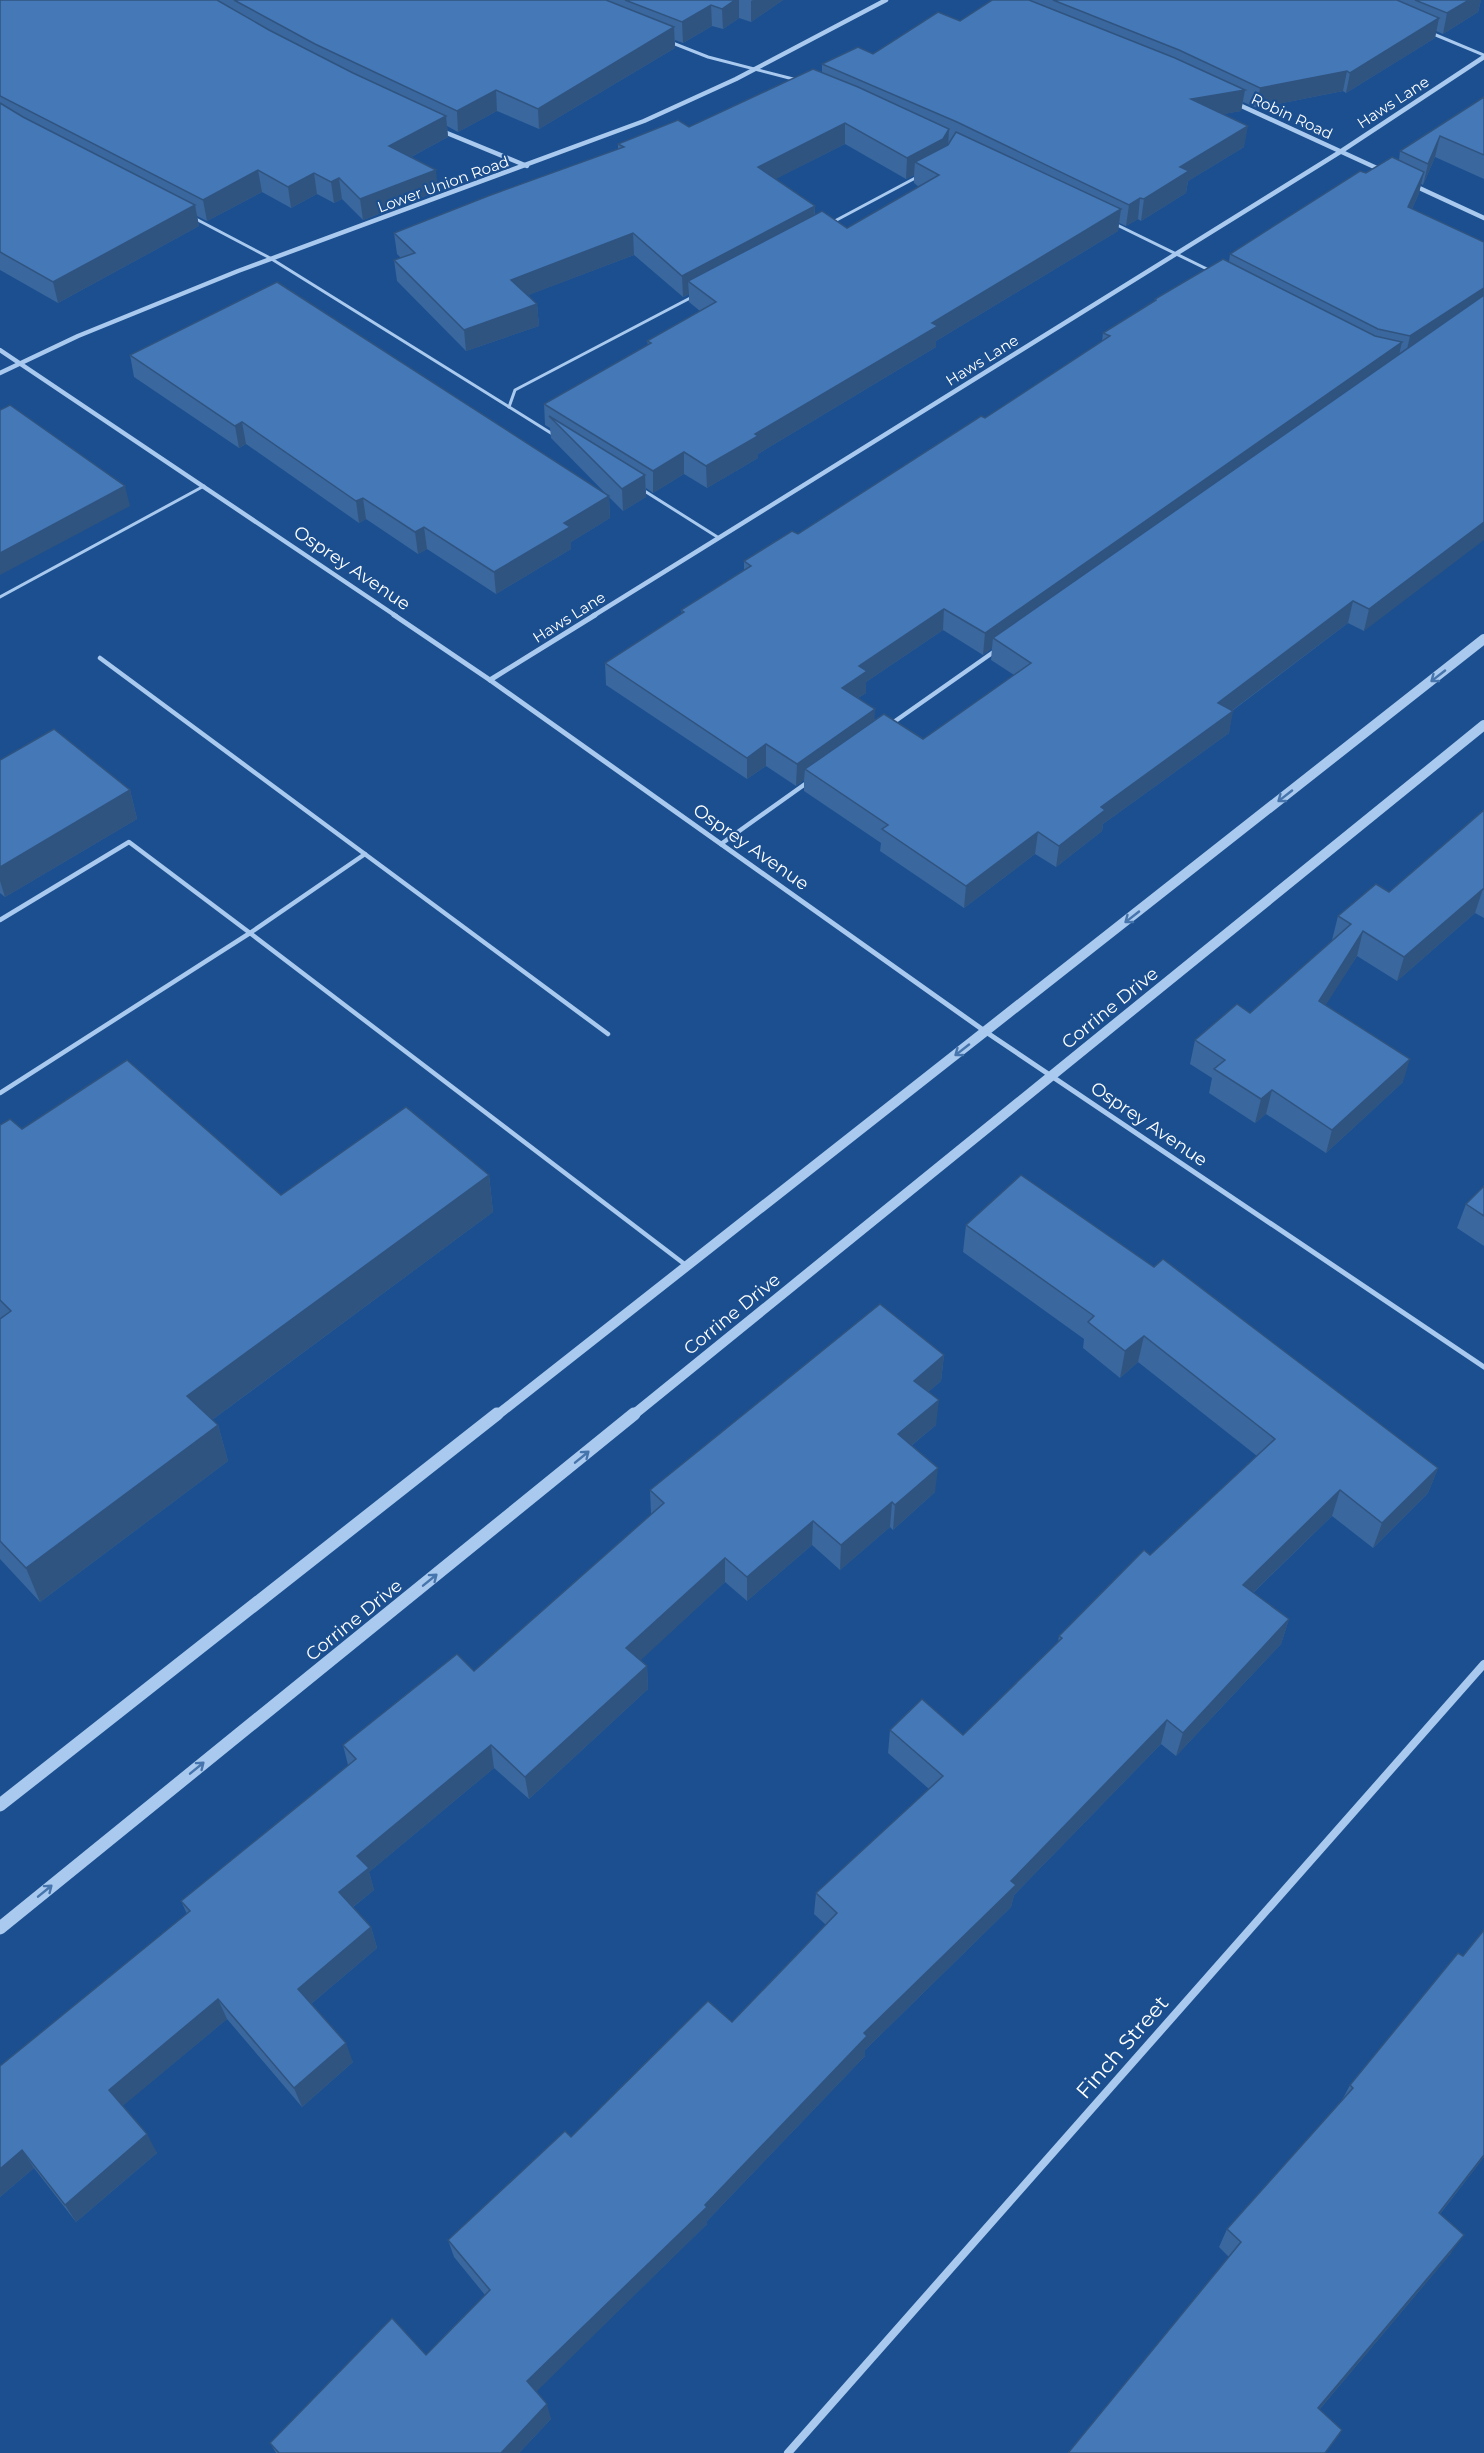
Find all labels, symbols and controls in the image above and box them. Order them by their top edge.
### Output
street label: Haws Lane [1353,72,1433,132]
street label: Robin Road [1248,89,1336,143]
street label: Lower Union Road [375,151,511,217]
street label: Haws Lane [942,330,1022,390]
street label: Osprey Avenue [289,521,415,615]
street label: Haws Lane [529,587,609,647]
one-way arrow [1430,669,1446,682]
one-way arrow [1277,790,1293,803]
street label: Osprey Avenue [689,799,813,895]
one-way arrow [1124,910,1140,923]
street label: Corrine Drive [1057,962,1163,1054]
one-way arrow [954,1044,970,1057]
street label: Osprey Avenue [1086,1077,1212,1171]
street label: Corrine Drive [679,1268,785,1360]
one-way arrow [574,1450,589,1464]
one-way arrow [422,1573,438,1586]
street label: Corrine Drive [301,1574,407,1666]
one-way arrow [189,1762,205,1775]
one-way arrow [37,1885,53,1898]
street label: Finch Street [1071,1990,1173,2104]

